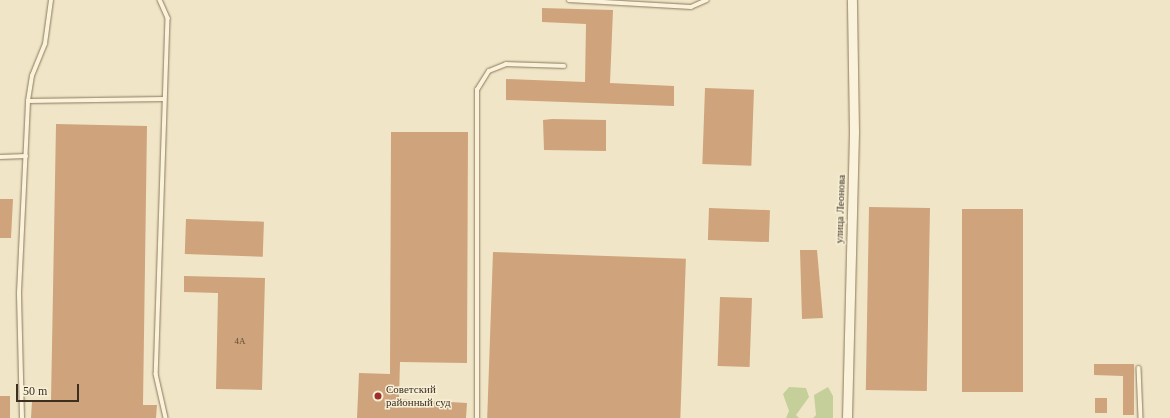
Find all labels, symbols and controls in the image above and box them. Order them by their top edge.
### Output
street label: улица Леонова [832,174,848,244]
house number: 4А [235,336,245,346]
scale bar [18,376,81,402]
place label: Советский районный суд [386,383,451,409]
text: 50 m [23,384,47,398]
marker: Советский районный суд [373,391,383,401]

